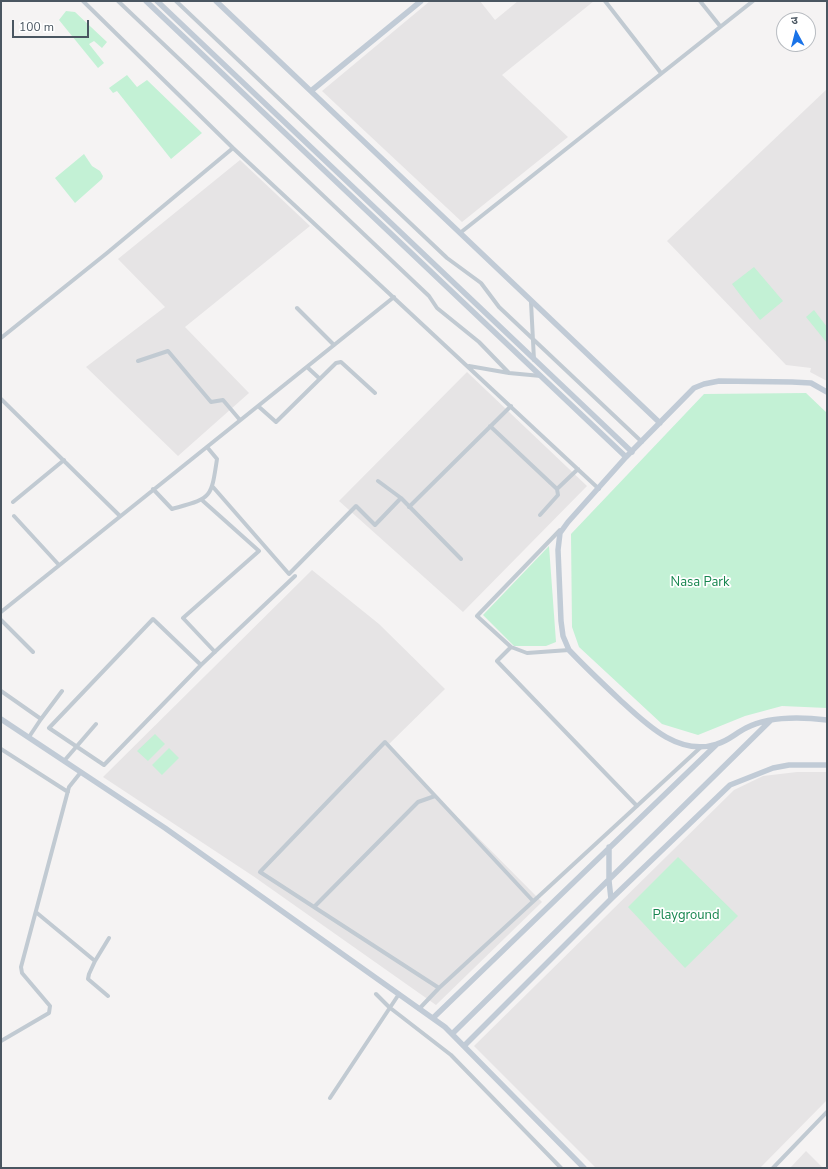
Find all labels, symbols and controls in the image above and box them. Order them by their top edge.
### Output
scale bar [14,12,91,38]
north arrow [776,12,816,52]
text: उ [790,13,799,28]
text: 100 m [19,19,54,35]
park label: Nasa Park [671,575,729,591]
park label: Playground [652,908,720,924]

